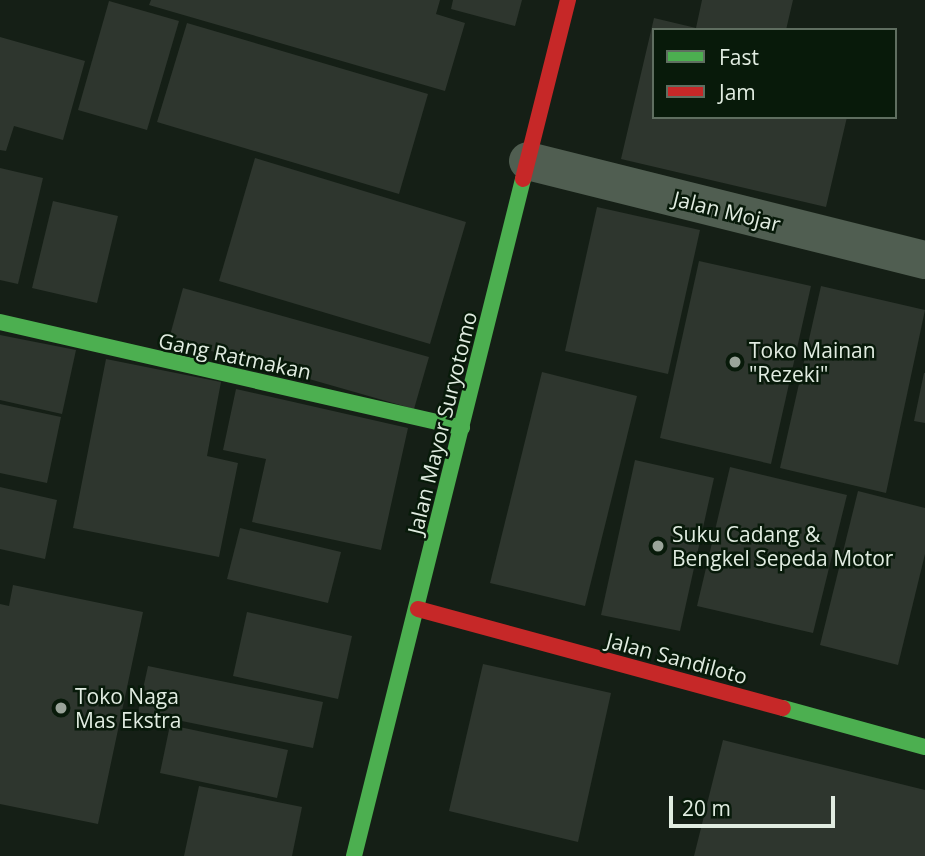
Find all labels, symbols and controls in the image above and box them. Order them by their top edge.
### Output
legend [652,28,897,119]
text: Fast [719,43,759,71]
text: Jam [719,78,756,106]
street label: Jalan Mojar [671,186,783,236]
street label: Jalan Mayor Suryotomo [402,309,482,537]
street label: Gang Ratmakan [156,328,314,384]
place label: Toko Mainan "Rezeki" [749,337,876,387]
marker: Toko Mainan "Rezeki" [727,354,743,370]
place label: Suku Cadang & Bengkel Sepeda Motor [672,521,893,571]
marker: Suku Cadang & Bengkel Sepeda Motor [650,538,666,554]
street label: Jalan Sandiloto [604,627,750,689]
place label: Toko Naga Mas Ekstra [75,683,181,733]
marker: Toko Naga Mas Ekstra [53,700,69,716]
scale bar [673,782,839,826]
text: 20 m [682,794,731,822]

